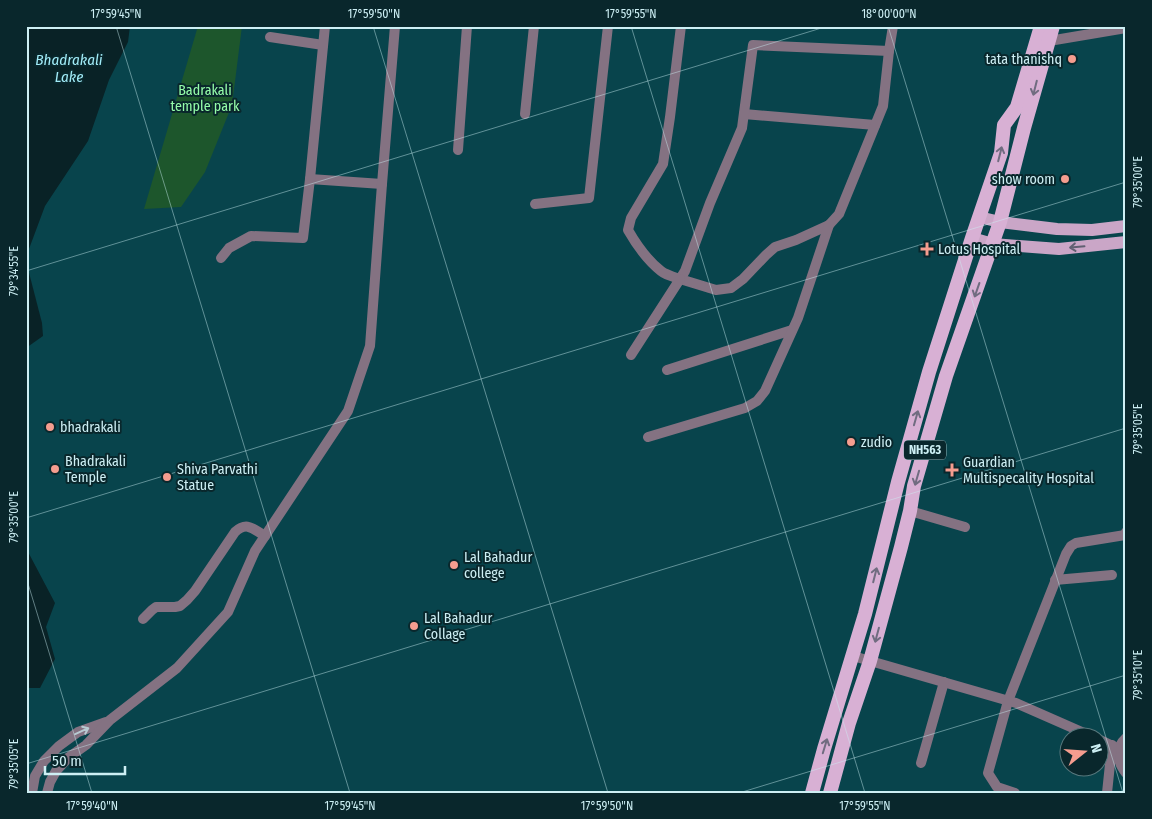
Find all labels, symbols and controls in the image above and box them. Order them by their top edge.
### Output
text: 17°59'45"N [90,7,142,21]
text: 17°59'50"N [348,7,400,21]
text: 17°59'55"N [605,7,657,21]
text: 18°00'00"N [861,7,917,21]
water label: Bhadrakali Lake [35,51,103,86]
place label: tata thanishq [985,51,1062,68]
marker: tata thanishq [1066,53,1078,65]
one-way arrow [1030,80,1039,96]
park label: Badrakali temple park [171,82,240,115]
one-way arrow [996,147,1005,163]
text: 79°35'00"E [1131,156,1145,208]
place label: show room [992,171,1055,188]
marker: show room [1059,173,1071,185]
place label: Lotus Hospital [938,241,1020,258]
marker: Lotus Hospital [920,242,934,256]
one-way arrow [1070,243,1086,252]
text: 79°34'55"E [7,246,21,296]
one-way arrow [972,282,981,297]
text: 79°35'05"E [1131,403,1145,454]
one-way arrow [912,410,922,426]
place label: bhadrakali [60,419,121,436]
marker: bhadrakali [44,421,56,433]
place label: zudio [861,434,892,451]
marker: zudio [845,436,857,448]
road number: NH563 [904,440,946,460]
place label: Bhadrakali Temple [65,453,126,486]
place label: Guardian Multispecality Hospital [963,454,1094,487]
place label: Shiva Parvathi Statue [177,461,258,494]
marker: Bhadrakali Temple [49,463,61,475]
marker: Guardian Multispecality Hospital [945,463,959,477]
one-way arrow [911,469,921,485]
marker: Shiva Parvathi Statue [161,471,173,483]
text: 79°35'00"E [7,491,21,543]
place label: Lal Bahadur college [464,549,532,582]
marker: Lal Bahadur college [448,559,460,571]
one-way arrow [871,567,880,583]
place label: Lal Bahadur Collage [424,610,492,643]
marker: Lal Bahadur Collage [408,620,420,632]
one-way arrow [872,627,881,643]
text: 79°35'10"E [1131,650,1145,700]
one-way arrow [75,725,90,735]
north arrow [1060,726,1110,776]
text: 79°35'05"E [7,738,21,789]
one-way arrow [821,738,831,754]
text: N [1087,742,1105,755]
scale bar [45,744,125,776]
text: 50 m [52,752,82,770]
text: 17°59'40"N [66,799,118,813]
text: 17°59'45"N [324,799,376,813]
text: 17°59'50"N [581,799,633,813]
text: 17°59'55"N [839,799,891,813]

